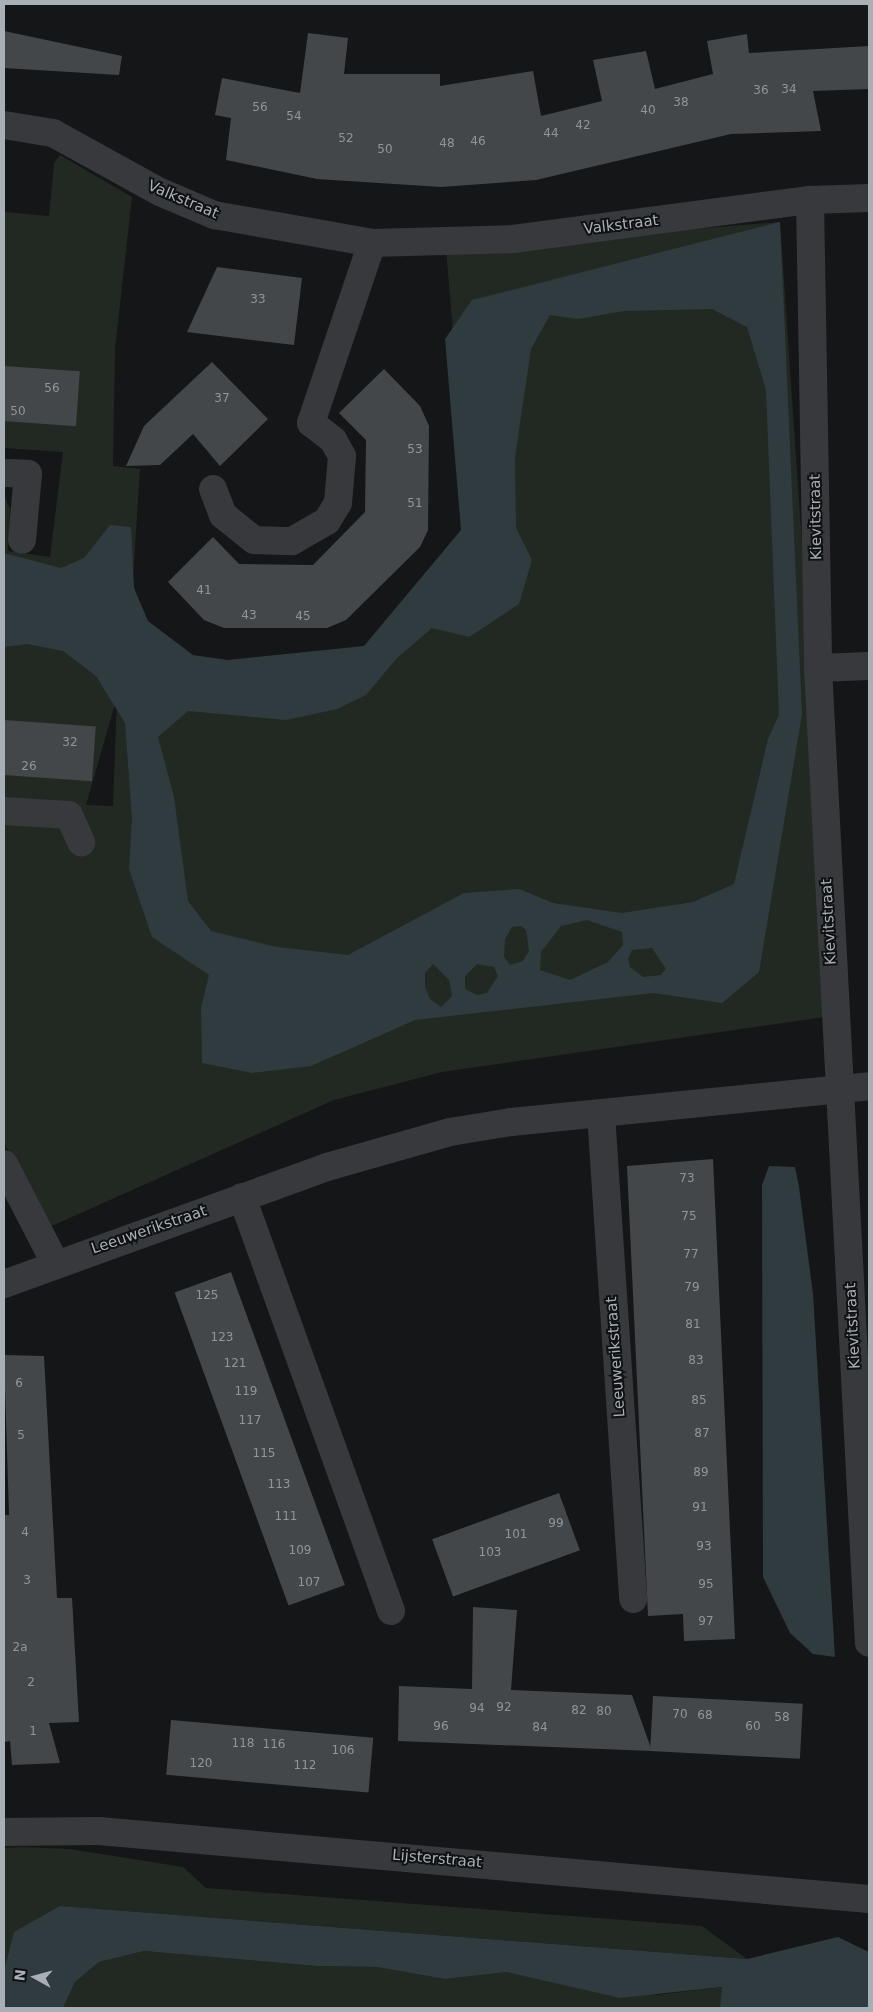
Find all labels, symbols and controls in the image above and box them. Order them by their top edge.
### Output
house number: 34 [781,83,797,97]
house number: 36 [753,84,769,98]
house number: 38 [673,96,689,110]
house number: 56 [252,101,268,115]
house number: 40 [640,104,656,118]
house number: 54 [286,110,302,124]
house number: 42 [575,119,591,133]
house number: 44 [543,127,559,141]
house number: 52 [338,132,354,146]
house number: 46 [470,135,486,149]
house number: 48 [439,137,455,151]
house number: 50 [377,143,393,157]
street label: Valkstraat [145,177,221,223]
street label: Valkstraat [583,211,659,239]
house number: 33 [250,293,266,307]
house number: 56 [44,382,60,396]
house number: 37 [214,392,230,406]
house number: 50 [10,405,26,419]
house number: 53 [407,443,423,457]
street label: Kievitstraat [806,474,826,560]
house number: 51 [407,497,423,511]
house number: 41 [196,584,212,598]
house number: 43 [241,609,257,623]
house number: 45 [295,610,311,624]
house number: 32 [62,736,78,750]
house number: 26 [21,760,37,774]
street label: Kievitstraat [818,878,840,966]
house number: 73 [679,1172,695,1186]
street label: Leeuwerikstraat [89,1202,209,1258]
house number: 75 [681,1210,697,1224]
house number: 77 [683,1248,699,1262]
house number: 79 [684,1281,700,1295]
street label: Kievitstraat [842,1282,864,1370]
house number: 125 [196,1289,218,1303]
street label: Leeuwerikstraat [603,1296,629,1418]
house number: 81 [685,1318,701,1332]
house number: 123 [211,1331,233,1345]
house number: 83 [688,1354,704,1368]
house number: 121 [224,1357,246,1371]
house number: 6 [15,1377,23,1391]
house number: 119 [235,1385,257,1399]
house number: 85 [691,1394,707,1408]
house number: 117 [239,1414,261,1428]
house number: 87 [694,1427,710,1441]
house number: 5 [17,1429,25,1443]
house number: 115 [253,1447,275,1461]
house number: 89 [693,1466,709,1480]
house number: 113 [268,1478,290,1492]
house number: 91 [692,1501,708,1515]
house number: 111 [275,1510,297,1524]
house number: 99 [548,1517,564,1531]
house number: 4 [21,1526,29,1540]
house number: 101 [505,1528,527,1542]
house number: 93 [696,1540,712,1554]
house number: 109 [289,1544,311,1558]
house number: 103 [479,1546,501,1560]
house number: 3 [23,1574,31,1588]
house number: 107 [298,1576,320,1590]
house number: 95 [698,1578,714,1592]
house number: 97 [698,1615,714,1629]
house number: 2a [13,1641,27,1655]
house number: 2 [27,1676,35,1690]
house number: 92 [496,1701,512,1715]
house number: 94 [469,1702,485,1716]
house number: 82 [571,1704,587,1718]
house number: 80 [596,1705,612,1719]
house number: 70 [672,1708,688,1722]
house number: 68 [697,1709,713,1723]
house number: 58 [774,1711,790,1725]
house number: 96 [433,1720,449,1734]
house number: 60 [745,1720,761,1734]
house number: 84 [532,1721,548,1735]
house number: 1 [29,1725,37,1739]
house number: 118 [232,1737,254,1751]
house number: 116 [263,1738,285,1752]
house number: 106 [332,1744,354,1758]
house number: 120 [190,1757,212,1771]
house number: 112 [294,1759,316,1773]
street label: Lijsterstraat [391,1846,483,1872]
north arrow [10,1952,60,2002]
text: N [11,1968,29,1982]

